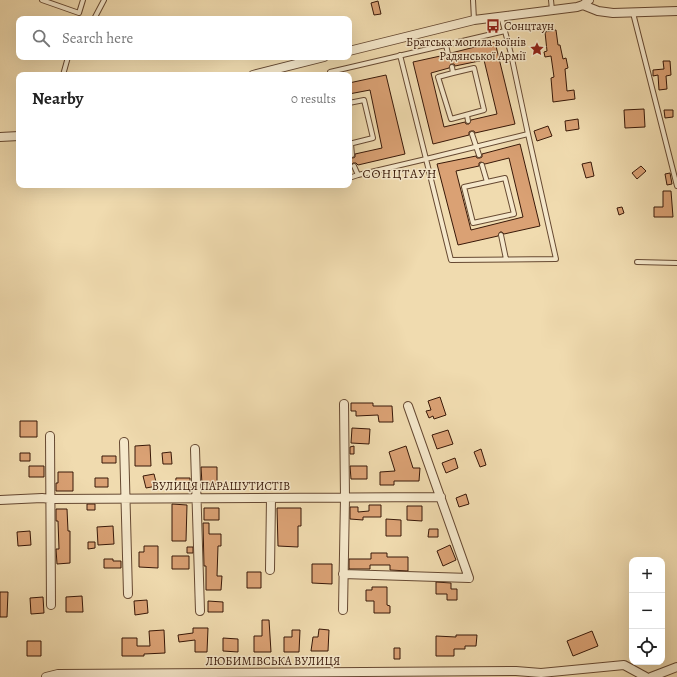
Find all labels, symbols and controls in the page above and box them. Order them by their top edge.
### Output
search box [16,16,352,60]
bus stop icon: Сонцтаун [485,18,501,34]
place label: Сонцтаун [504,18,554,34]
icon: search [30,27,52,49]
text: Search here [62,28,133,48]
place label: Братська могила воїнів Радянської Армії [406,34,527,64]
place icon: Братська могила воїнів Радянської Армії [529,41,545,57]
text: Nearby [32,87,83,110]
text: 0 results [291,90,336,107]
district label: СОНЦТАУН [362,165,438,182]
street label: ВУЛИЦЯ ПАРАШУТИСТІВ [152,478,290,494]
map controls [629,557,665,665]
button: + [629,557,665,593]
button: − [629,593,665,629]
button: locate [629,629,665,665]
street label: ЛЮБИМІВСЬКА ВУЛИЦЯ [206,653,340,669]

